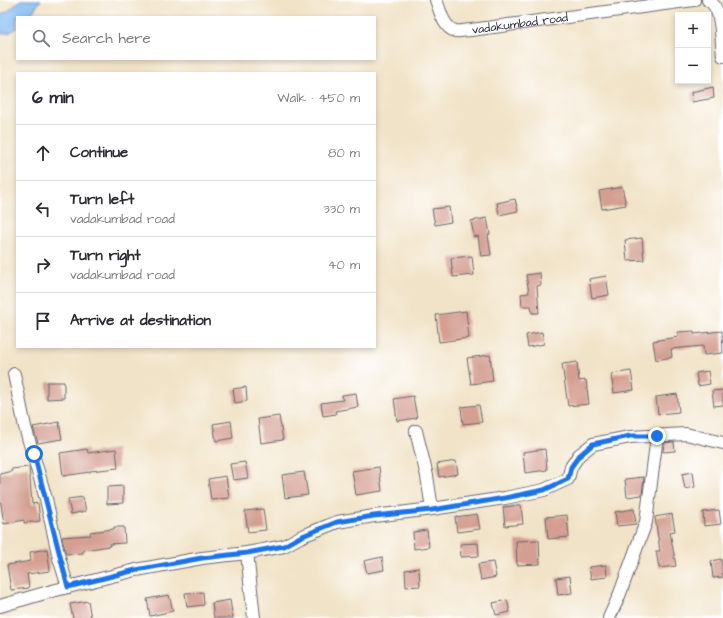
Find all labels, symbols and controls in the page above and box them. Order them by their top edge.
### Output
street label: vadakumbad road [471,9,569,38]
map controls [675,12,711,84]
button: + [675,12,711,48]
search box [16,16,376,60]
icon: search [30,27,52,49]
text: Search here [62,28,151,49]
button: − [675,48,711,84]
text: 6 min [32,86,74,110]
text: Walk · 450 m [277,89,360,107]
icon: ahead [32,142,54,164]
text: Continue [70,142,128,163]
text: 80 m [328,144,360,162]
text: Turn left [70,189,134,210]
icon: left [32,198,54,220]
text: 330 m [323,200,360,218]
text: vadakumbad road [70,210,175,228]
text: Turn right [70,245,141,266]
icon: right [32,254,54,276]
text: 40 m [328,256,360,274]
text: vadakumbad road [70,266,175,284]
icon: arrive [32,310,54,332]
text: Arrive at destination [70,310,211,331]
route end [648,427,666,445]
route start [25,445,43,463]

